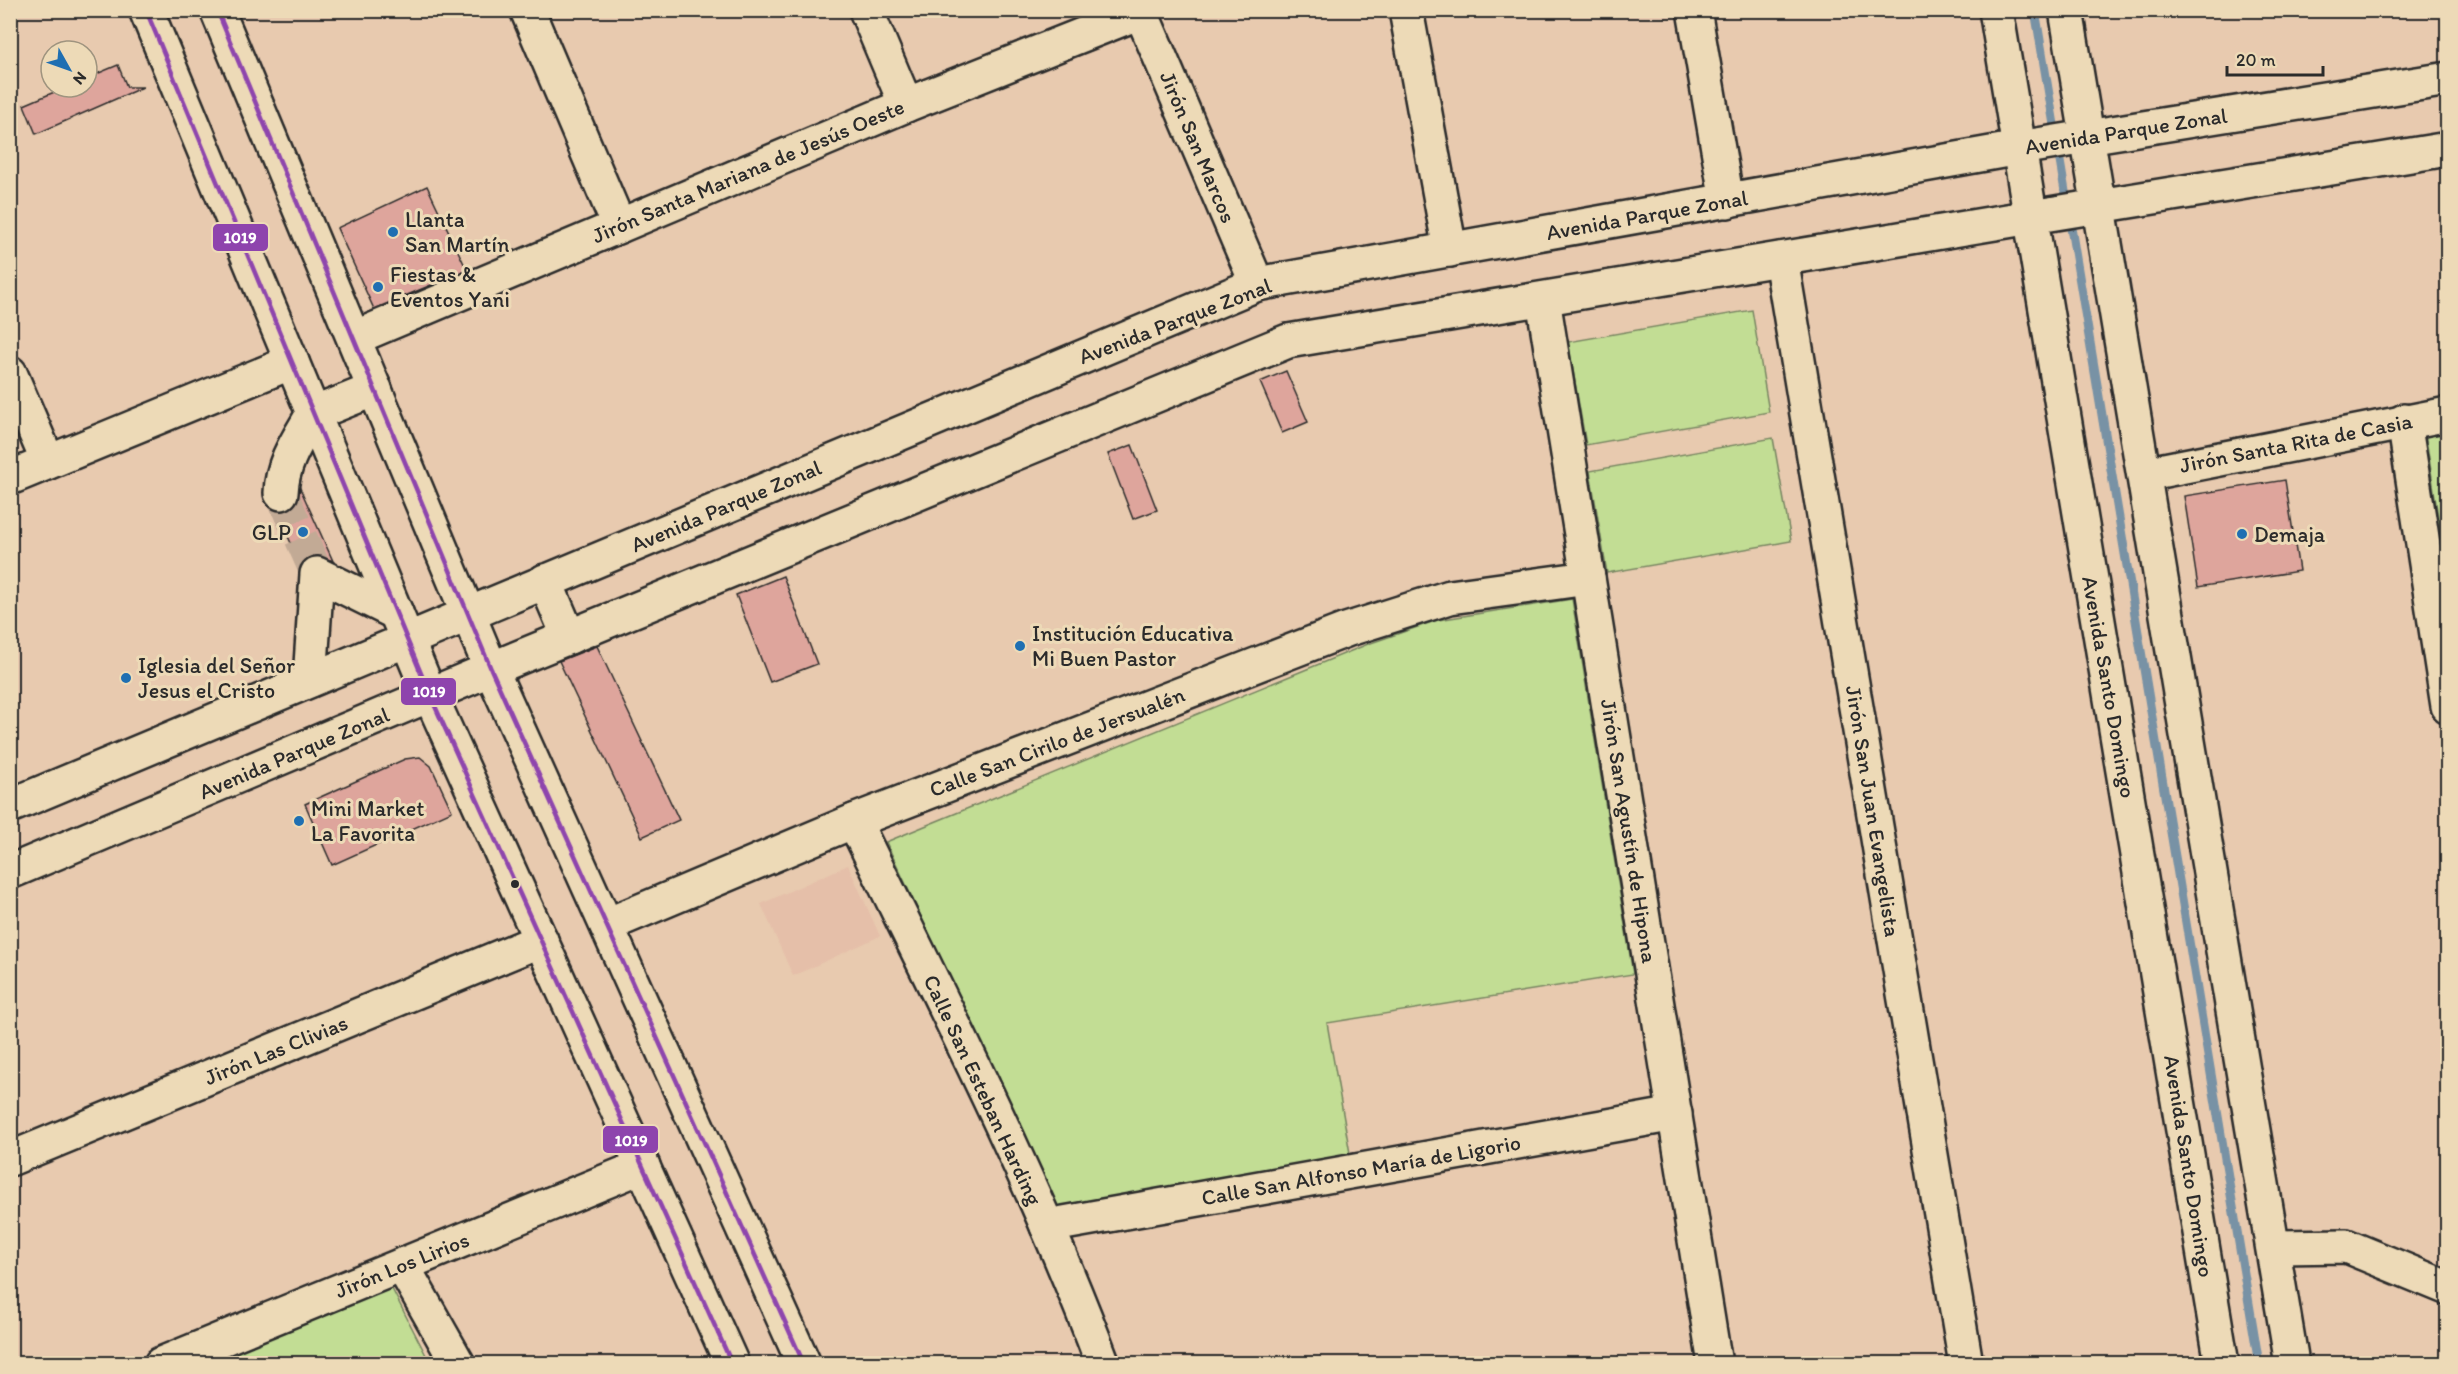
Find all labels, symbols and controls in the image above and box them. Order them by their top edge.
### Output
north arrow [39,39,99,99]
scale bar [2227,39,2323,77]
text: 20 m [2236,49,2276,71]
street label: Jirón San Marcos [1154,67,1242,227]
text: N [69,68,91,89]
street label: Jirón Santa Mariana de Jesús Oeste [588,93,908,249]
street label: Avenida Parque Zonal [2023,102,2229,160]
street label: Avenida Parque Zonal [1544,184,1750,246]
place label: Llanta San Martín [405,206,510,258]
line badge: 1019 [212,223,269,252]
marker: Llanta San Martín [386,225,400,239]
text: 1019 [223,228,257,247]
place label: Fiestas & Eventos Yani [390,261,510,313]
street label: Avenida Parque Zonal [1075,272,1275,370]
marker: Fiestas & Eventos Yani [371,280,385,294]
street label: Jirón Santa Rita de Casia [2177,407,2415,479]
street label: Avenida Parque Zonal [627,454,825,558]
place label: GLP [252,519,291,546]
place label: Demaja [2254,521,2326,548]
marker: GLP [296,525,310,539]
marker: Demaja [2235,527,2249,541]
street label: Avenida Santo Domingo [2076,574,2142,800]
place label: Institución Educativa Mi Buen Pastor [1032,620,1234,672]
marker: Institución Educativa Mi Buen Pastor [1013,639,1027,653]
place label: Iglesia del Señor Jesus el Cristo [138,652,295,704]
marker: Iglesia del Señor Jesus el Cristo [119,671,133,685]
line badge: 1019 [400,677,457,706]
street label: Calle San Cirilo de Jersualén [926,681,1189,803]
text: 1019 [412,682,446,701]
street label: Jirón San Juan Evangelista [1840,683,1906,939]
street label: Jirón San Agustín de Hipona [1595,697,1663,966]
street label: Avenida Parque Zonal [195,701,393,805]
place label: Mini Market La Favorita [311,795,425,847]
marker: Mini Market La Favorita [292,814,306,828]
unlabelled marker [509,878,521,890]
street label: Calle San Esteban Harding [918,970,1049,1210]
street label: Jirón Las Clivias [200,1009,352,1091]
street label: Avenida Santo Domingo [2158,1053,2220,1279]
line badge: 1019 [602,1125,659,1154]
street label: Calle San Alfonso María de Ligorio [1199,1129,1523,1211]
text: 1019 [614,1131,648,1150]
street label: Jirón Los Lirios [331,1226,473,1304]

